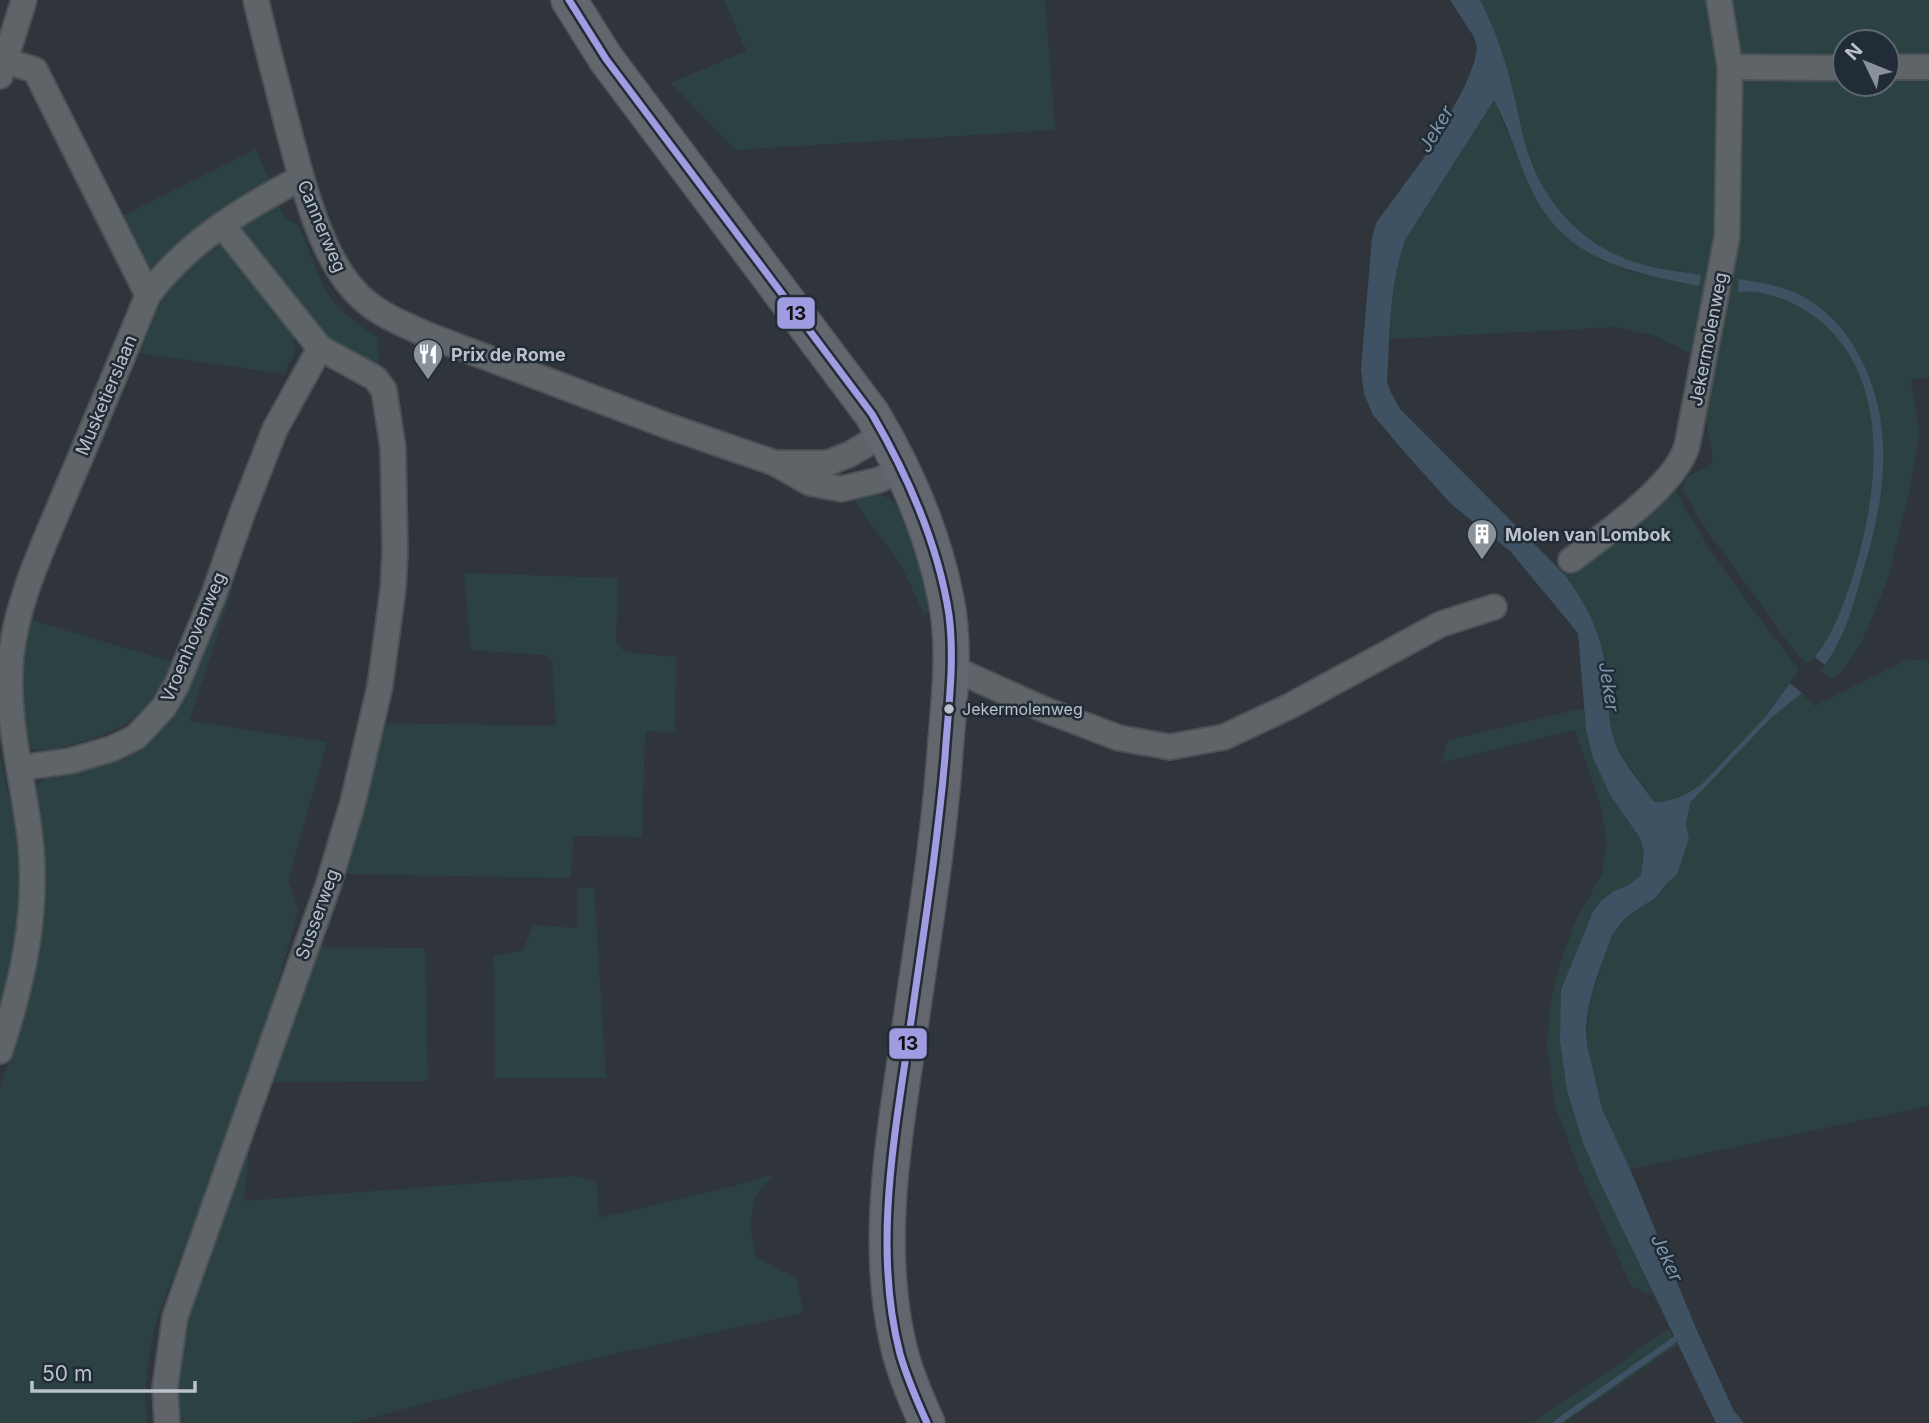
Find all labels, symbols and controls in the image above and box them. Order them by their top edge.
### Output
north arrow [1831,28,1901,98]
text: N [1841,39,1867,65]
water label: Jeker [1413,101,1459,156]
street label: Cannerweg [293,177,351,275]
street label: Jekermolenweg [1685,270,1731,408]
line badge: 13 [776,296,816,330]
text: 13 [786,302,806,325]
street label: Musketierslaan [71,332,141,458]
restaurant icon: Prix de Rome [411,337,445,381]
place label: Prix de Rome [451,344,566,365]
building icon: Molen van Lombok [1465,517,1499,561]
place label: Molen van Lombok [1505,524,1671,545]
street label: Vroenhovenweg [156,569,230,705]
water label: Jeker [1594,661,1624,714]
place label: Jekermolenweg [962,699,1083,719]
marker: Jekermolenweg [942,702,956,716]
street label: Susserweg [291,866,343,962]
line badge: 13 [888,1027,928,1060]
text: 13 [898,1032,918,1055]
water label: Jeker [1646,1231,1688,1286]
scale bar [32,1350,194,1394]
text: 50 m [42,1361,92,1386]

